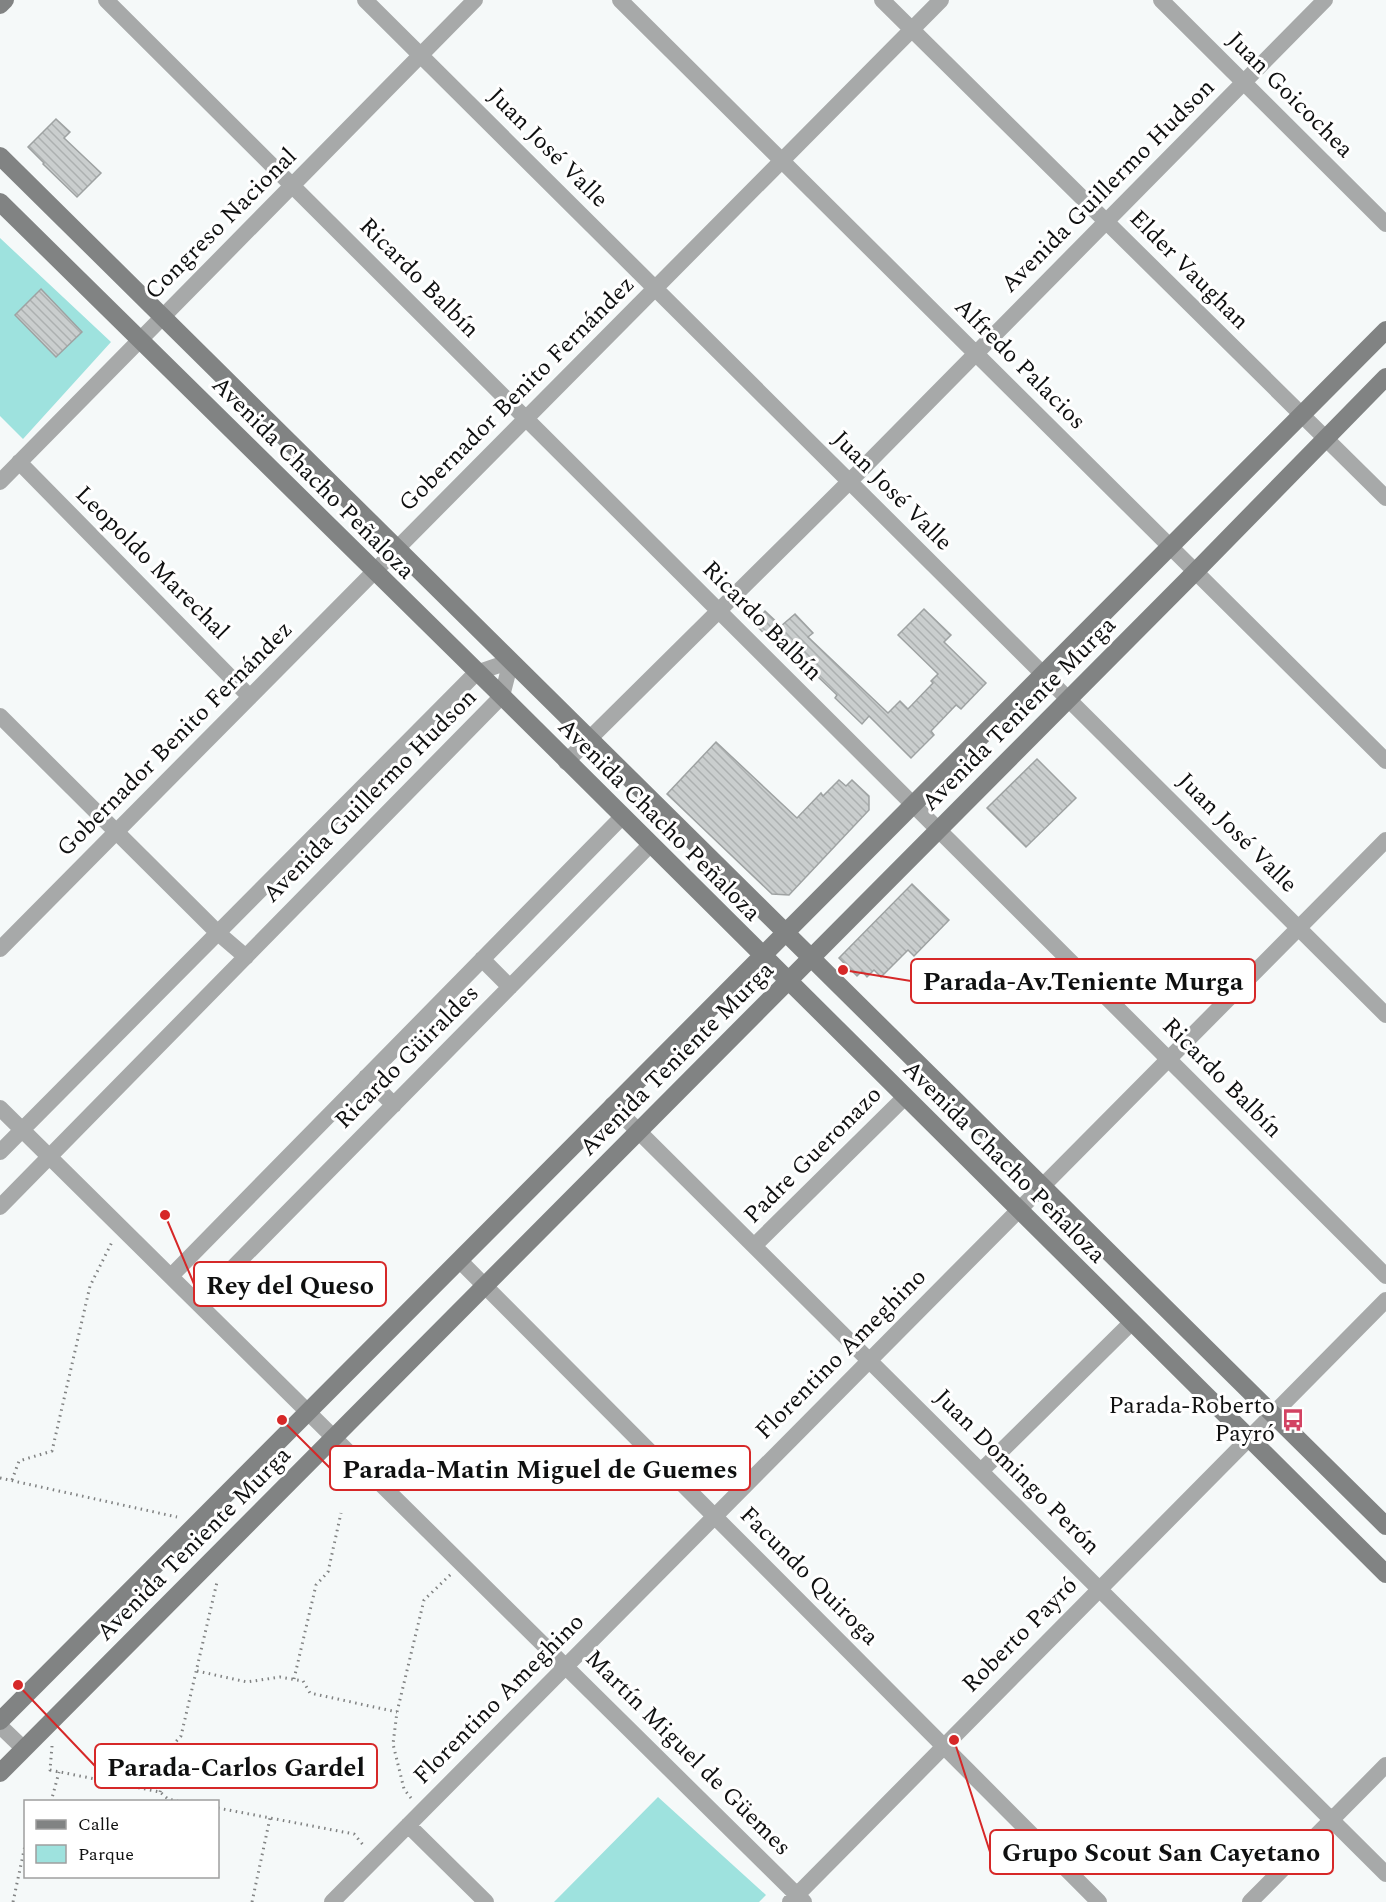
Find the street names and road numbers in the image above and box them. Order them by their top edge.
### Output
street label: Juan Goicochea [1218,23,1362,167]
street label: Avenida Guillermo Hudson [993,71,1223,301]
street label: Juan José Valle [479,79,617,217]
street label: Congreso Nacional [137,140,305,308]
street label: Elder Vaughan [1121,202,1257,338]
street label: Ricardo Balbín [350,209,488,347]
street label: Gobernador Benito Fernández [391,268,643,520]
street label: Alfredo Palacios [946,290,1094,438]
street label: Avenida Chacho Peñaloza [203,368,423,588]
street label: Juan José Valle [823,422,961,560]
street label: Leopoldo Marechal [67,478,237,648]
street label: Ricardo Balbín [693,552,831,690]
street label: Avenida Teniente Murga [913,608,1125,820]
street label: Gobernador Benito Fernández [49,613,301,865]
street label: Avenida Guillermo Hudson [255,681,485,911]
street label: Avenida Chacho Peñaloza [549,710,769,930]
street label: Juan José Valle [1168,764,1306,902]
street label: Avenida Teniente Murga [571,953,783,1165]
street label: Ricardo Güiraldes [326,976,488,1138]
street label: Ricardo Balbín [1153,1009,1291,1147]
street label: Avenida Chacho Peñaloza [894,1052,1114,1272]
street label: Padre Gueronazo [736,1078,890,1232]
street label: Florentino Ameghino [747,1260,935,1448]
street label: Juan Domingo Perón [926,1381,1108,1563]
street label: Avenida Teniente Murga [88,1438,300,1650]
street label: Facundo Quiroga [731,1498,887,1654]
street label: Roberto Payró [954,1569,1086,1701]
street label: Florentino Ameghino [405,1605,593,1793]
street label: Martín Miguel de Güemes [577,1642,799,1864]

